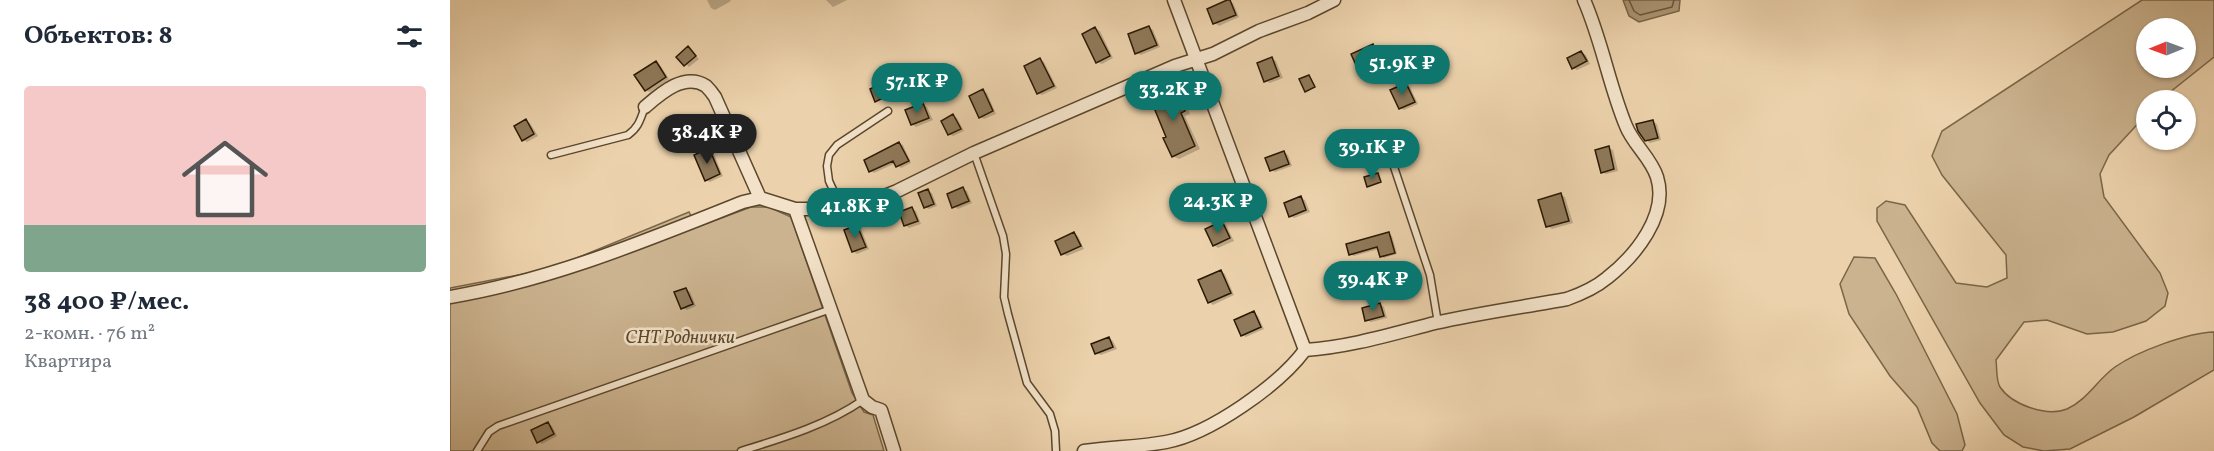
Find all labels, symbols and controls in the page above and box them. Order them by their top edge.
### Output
text: Объектов: 8 [24,18,173,54]
north arrow [2136,18,2196,78]
map controls [2136,18,2196,150]
icon: filters [393,20,426,53]
pin: 51.9K ₽ [1347,45,1457,96]
text: 51.9K ₽ [1369,50,1435,78]
pin: 57.1K ₽ [862,63,972,114]
text: 57.1K ₽ [885,68,949,96]
pin: 33.2K ₽ [1118,71,1228,122]
text: 33.2K ₽ [1139,76,1207,104]
button: locate [2136,90,2196,150]
pin: 38.4K ₽ [652,114,762,165]
text: 38.4K ₽ [672,119,742,147]
icon: home [171,125,279,233]
pin: 39.1K ₽ [1317,129,1427,180]
text: 39.1K ₽ [1339,134,1405,162]
pin: 24.3K ₽ [1163,183,1273,234]
pin: 41.8K ₽ [800,188,910,239]
text: 24.3K ₽ [1183,188,1253,216]
text: 41.8K ₽ [821,193,889,221]
pin: 39.4K ₽ [1318,261,1428,312]
text: 39.4K ₽ [1338,266,1408,294]
text: 38 400 ₽/мес. [24,284,189,320]
text: 2-комн. · 76 m² [24,320,155,348]
park label: СНТ Роднички [625,326,735,351]
text: Квартира [24,348,112,376]

